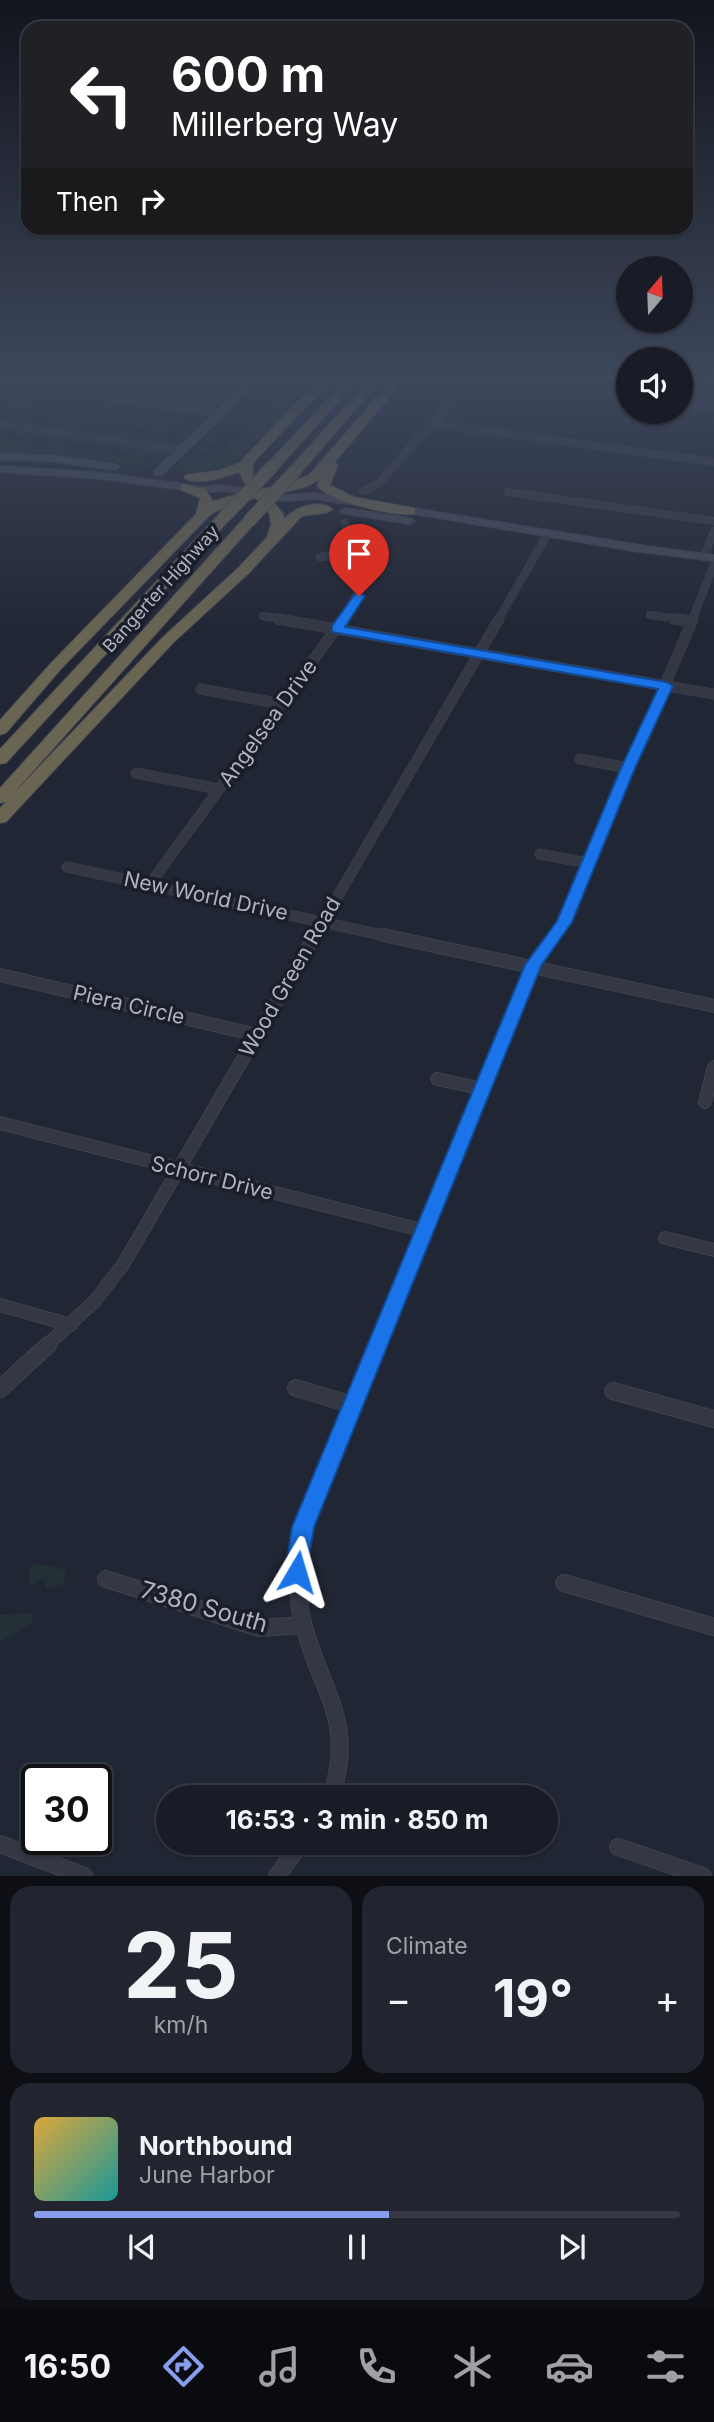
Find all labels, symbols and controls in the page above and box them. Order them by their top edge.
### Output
text: 600 m [171,45,325,104]
icon: left [56,49,147,140]
text: Millerberg Way [171,105,398,144]
icon: right [133,182,171,220]
text: Then [56,186,119,217]
north arrow [616,256,693,332]
map controls [616,256,693,424]
button: sound [616,347,693,424]
street label: Bangerter Highway [98,521,223,656]
pin [329,524,389,596]
icon: arrive [340,535,378,573]
street label: Angelsea Drive [213,654,322,791]
street label: New World Drive [122,866,290,925]
street label: Wood Green Road [234,892,345,1061]
street label: Piera Circle [71,980,187,1029]
street label: Schorr Drive [149,1150,276,1205]
position arrow [260,1535,334,1609]
street label: 7380 South [137,1575,271,1638]
speed limit sign: 30 [21,1764,112,1855]
text: 16:53 · 3 min · 850 m [225,1804,489,1835]
text: 25 [123,1910,239,2020]
text: Climate [386,1932,468,1960]
text: 19° [493,1967,573,2030]
text: − [386,1976,411,2022]
text: + [655,1976,680,2022]
text: km/h [154,2011,208,2039]
text: Northbound [139,2130,293,2161]
text: June Harbor [139,2161,275,2189]
icon: previous [123,2228,161,2266]
icon: pause [338,2228,376,2266]
icon: next [553,2228,591,2266]
icon: directions [159,2342,208,2391]
icon: music [255,2342,304,2391]
icon: phone [352,2342,401,2391]
icon: climate [448,2342,497,2391]
icon: car [545,2342,594,2391]
icon: filters [641,2342,690,2391]
text: 16:50 [24,2347,111,2386]

